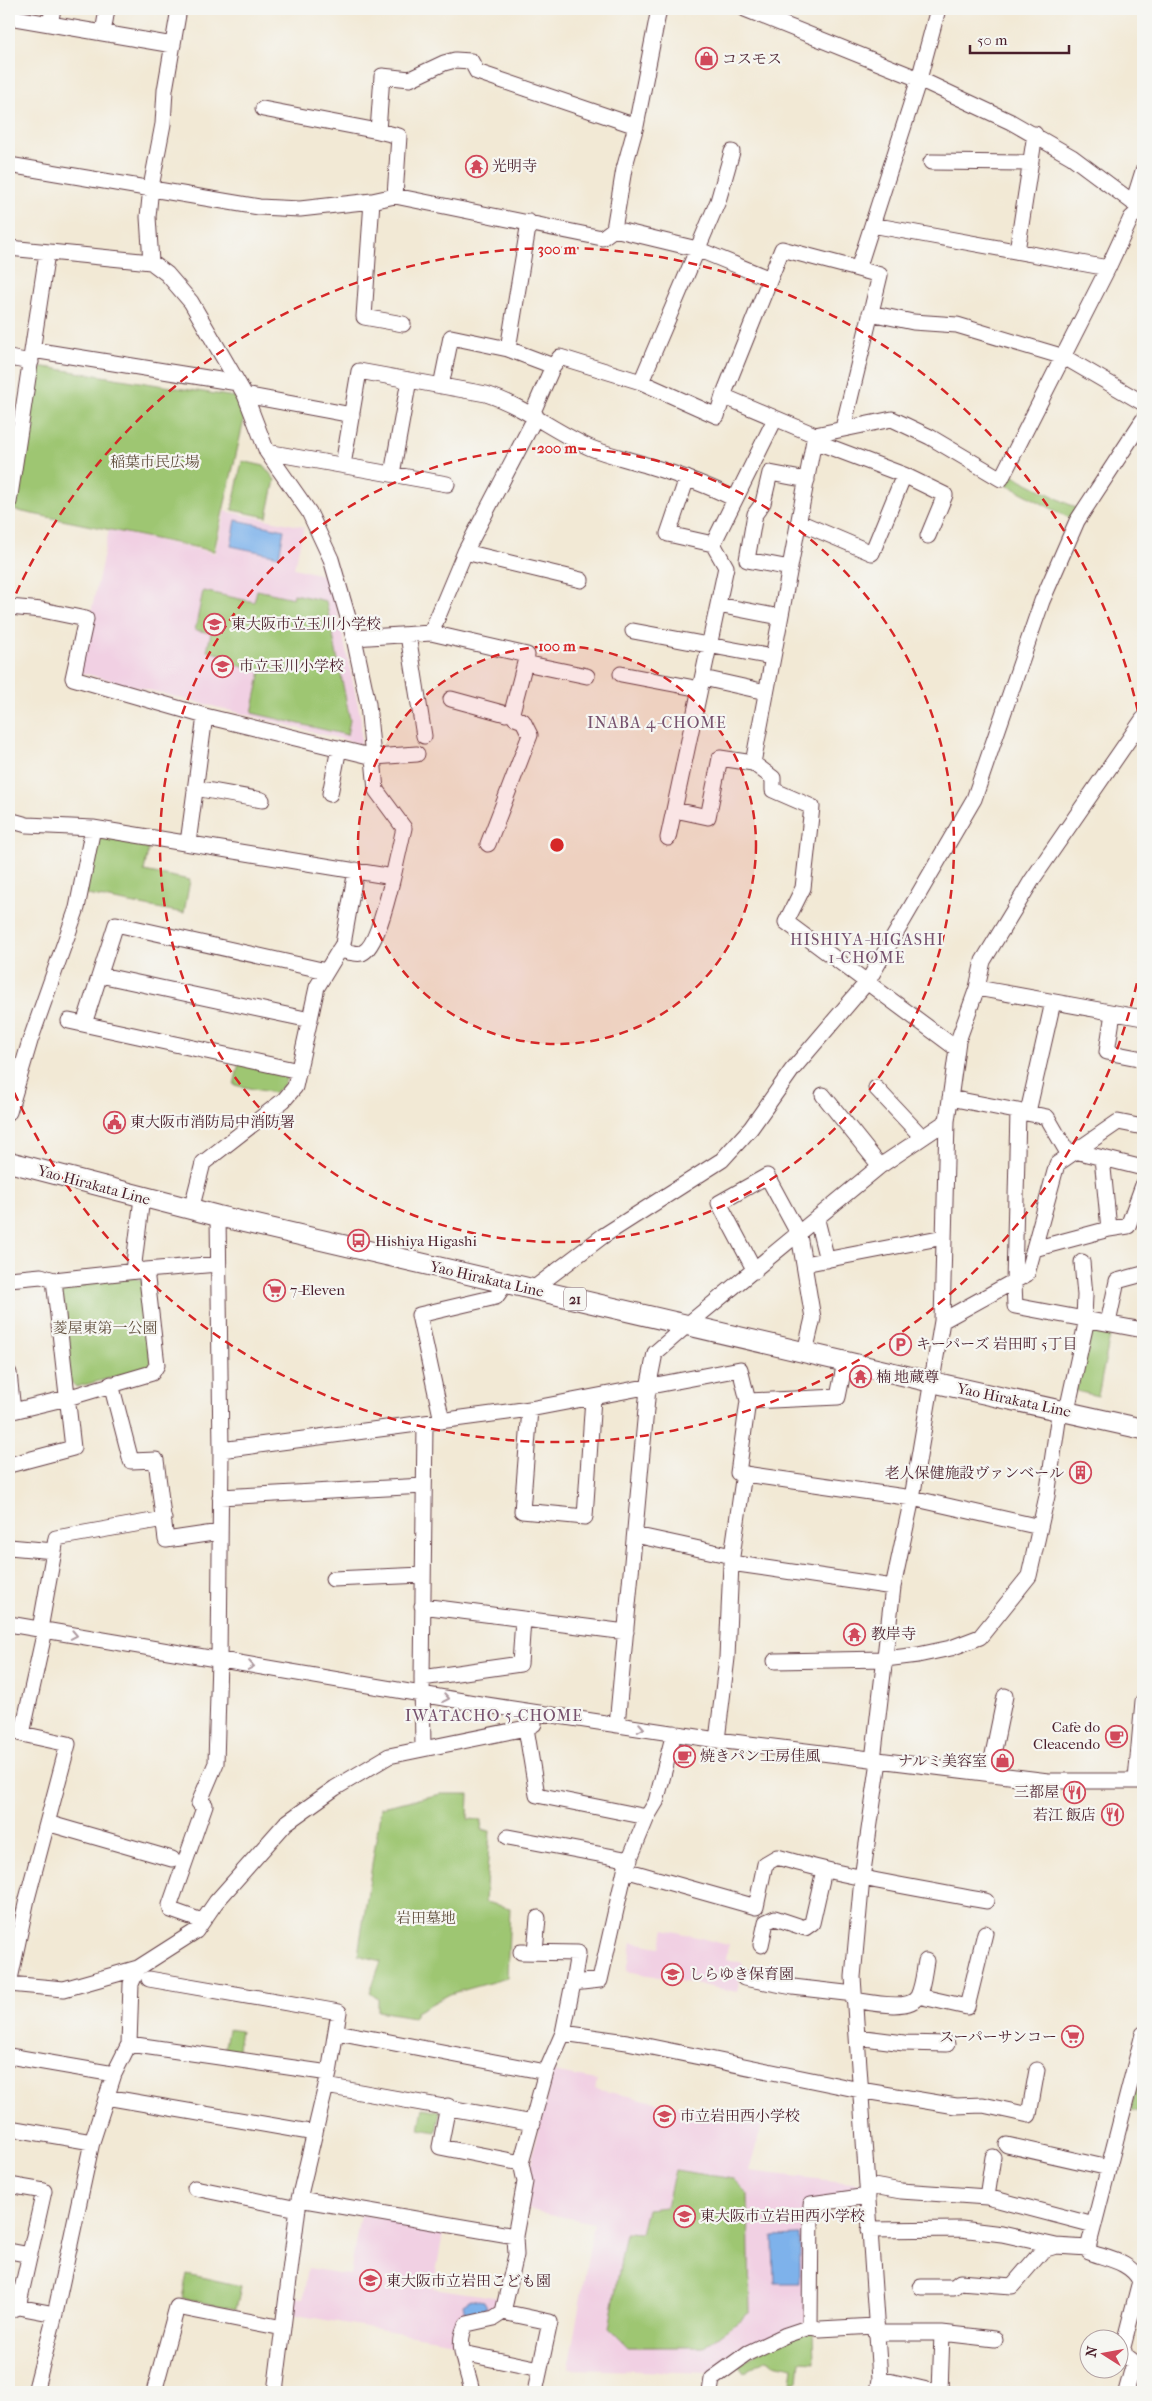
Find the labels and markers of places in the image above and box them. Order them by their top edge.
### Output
shop icon: コスモス [694,47,718,71]
place label: コスモス [722,50,782,68]
temple icon: 光明寺 [464,154,488,178]
place label: 光明寺 [492,157,537,175]
school or university icon: 東大阪市立玉川小学校 [203,612,227,636]
place label: 東大阪市立玉川小学校 [231,615,381,633]
school or university icon: 市立玉川小学校 [211,654,235,678]
place label: 市立玉川小学校 [239,657,344,675]
centre of rings [548,836,566,854]
public building icon: 東大阪市消防局中消防署 [102,1110,126,1134]
place label: 東大阪市消防局中消防署 [130,1113,295,1131]
bus stop icon: Hishiya Higashi [347,1229,371,1253]
place label: Hishiya Higashi [375,1232,477,1250]
supermarket icon: 7-Eleven [262,1278,286,1302]
place label: 7-Eleven [290,1281,345,1299]
parking icon: キーパーズ 岩田町 5丁目 [888,1332,912,1356]
place label: キーパーズ 岩田町 5丁目 [916,1335,1077,1353]
temple icon: 楠 地蔵尊 [848,1365,872,1389]
place label: 楠 地蔵尊 [876,1368,939,1386]
building icon: 老人保健施設ヴァンベール [1068,1461,1092,1485]
place label: 老人保健施設ヴァンベール [884,1464,1064,1482]
temple icon: 教岸寺 [843,1622,867,1646]
place label: 教岸寺 [871,1625,916,1643]
place label: Cafe do Cleacendo [1033,1718,1100,1753]
cafe icon: Cafe do Cleacendo [1104,1724,1128,1748]
cafe icon: 焼きパン工房佳風 [672,1744,696,1768]
place label: 焼きパン工房佳風 [700,1747,820,1765]
shop icon: ナルミ美容室 [991,1749,1015,1773]
place label: ナルミ美容室 [898,1752,987,1770]
restaurant icon: 三都屋 [1063,1780,1087,1804]
place label: 三都屋 [1014,1783,1059,1801]
restaurant icon: 若江 飯店 [1100,1803,1124,1827]
place label: 若江 飯店 [1033,1806,1096,1824]
school or university icon: しらゆき保育園 [661,1962,685,1986]
place label: しらゆき保育園 [689,1965,794,1983]
supermarket icon: スーパーサンコー [1061,2025,1085,2049]
place label: スーパーサンコー [939,2028,1057,2046]
school or university icon: 市立岩田西小学校 [652,2104,676,2128]
place label: 市立岩田西小学校 [680,2107,800,2125]
school or university icon: 東大阪市立岩田西小学校 [672,2204,696,2228]
place label: 東大阪市立岩田西小学校 [700,2207,865,2225]
school or university icon: 東大阪市立岩田こども園 [358,2269,382,2293]
place label: 東大阪市立岩田こども園 [386,2272,551,2290]

